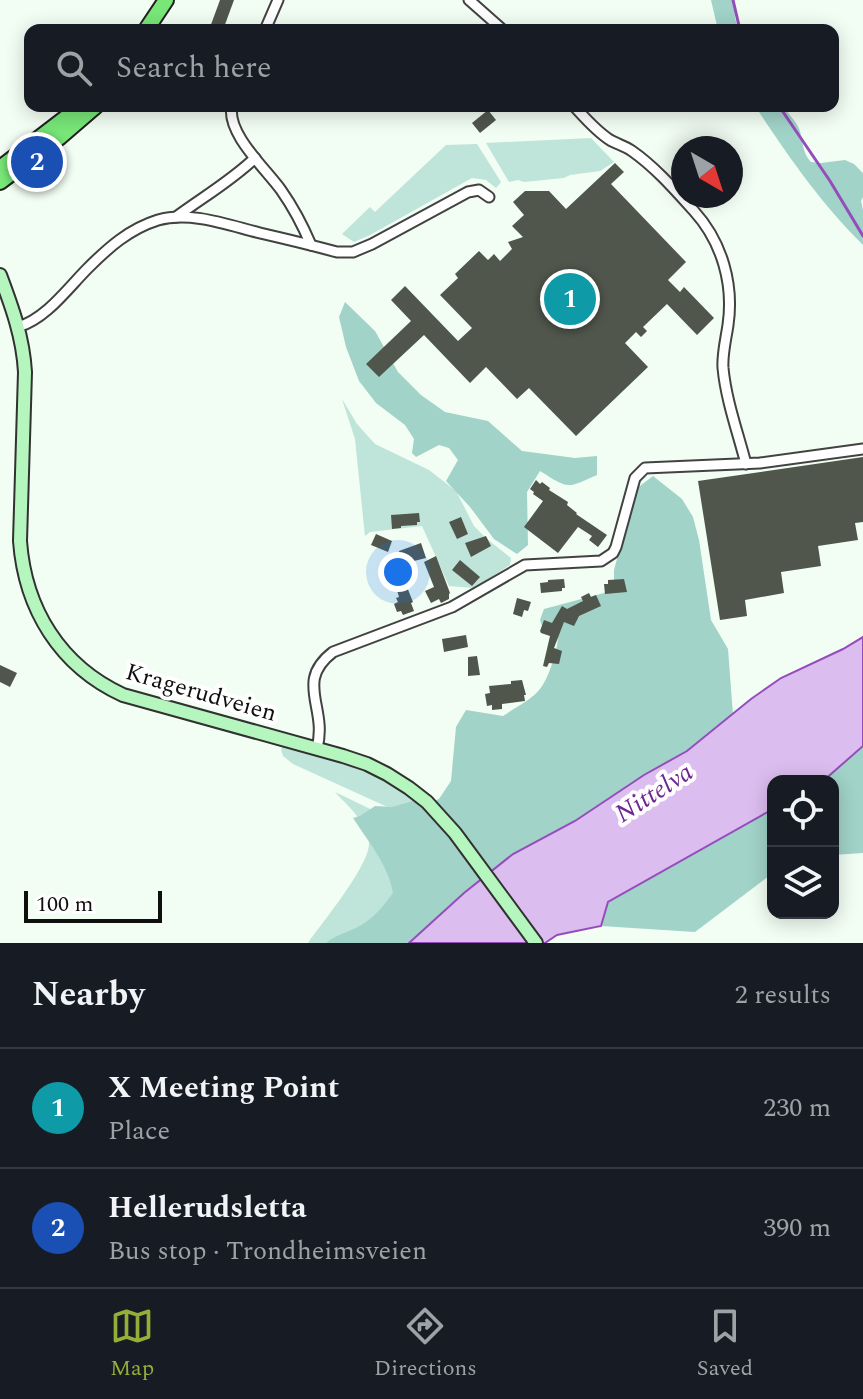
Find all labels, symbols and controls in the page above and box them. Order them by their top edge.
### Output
search box [24,24,839,112]
text: Search here [116,45,272,91]
icon: search [52,46,96,90]
pin: 2 [11,132,63,192]
north arrow [671,136,743,208]
pin: 1 [544,269,596,329]
your location [378,552,418,592]
street label: Kragerudveien [121,654,281,732]
water label: Nittelva [607,753,701,833]
map controls [767,775,839,919]
button: locate [767,775,839,847]
button: layers [767,847,839,919]
scale bar [24,887,162,923]
text: 100 m [36,888,93,921]
text: Nearby [32,969,145,1021]
text: 2 results [735,975,831,1015]
text: X Meeting Point [108,1065,339,1111]
text: 1 [51,1088,65,1128]
text: 230 m [763,1088,831,1128]
text: Place [108,1111,170,1151]
text: Hellerudsletta [108,1185,307,1231]
text: 2 [51,1208,65,1248]
text: 390 m [763,1208,831,1248]
text: Bus stop · Trondheimsveien [108,1231,427,1271]
tab: Map [110,1304,154,1385]
tab: Directions [374,1304,477,1385]
tab: Saved [697,1304,753,1385]

